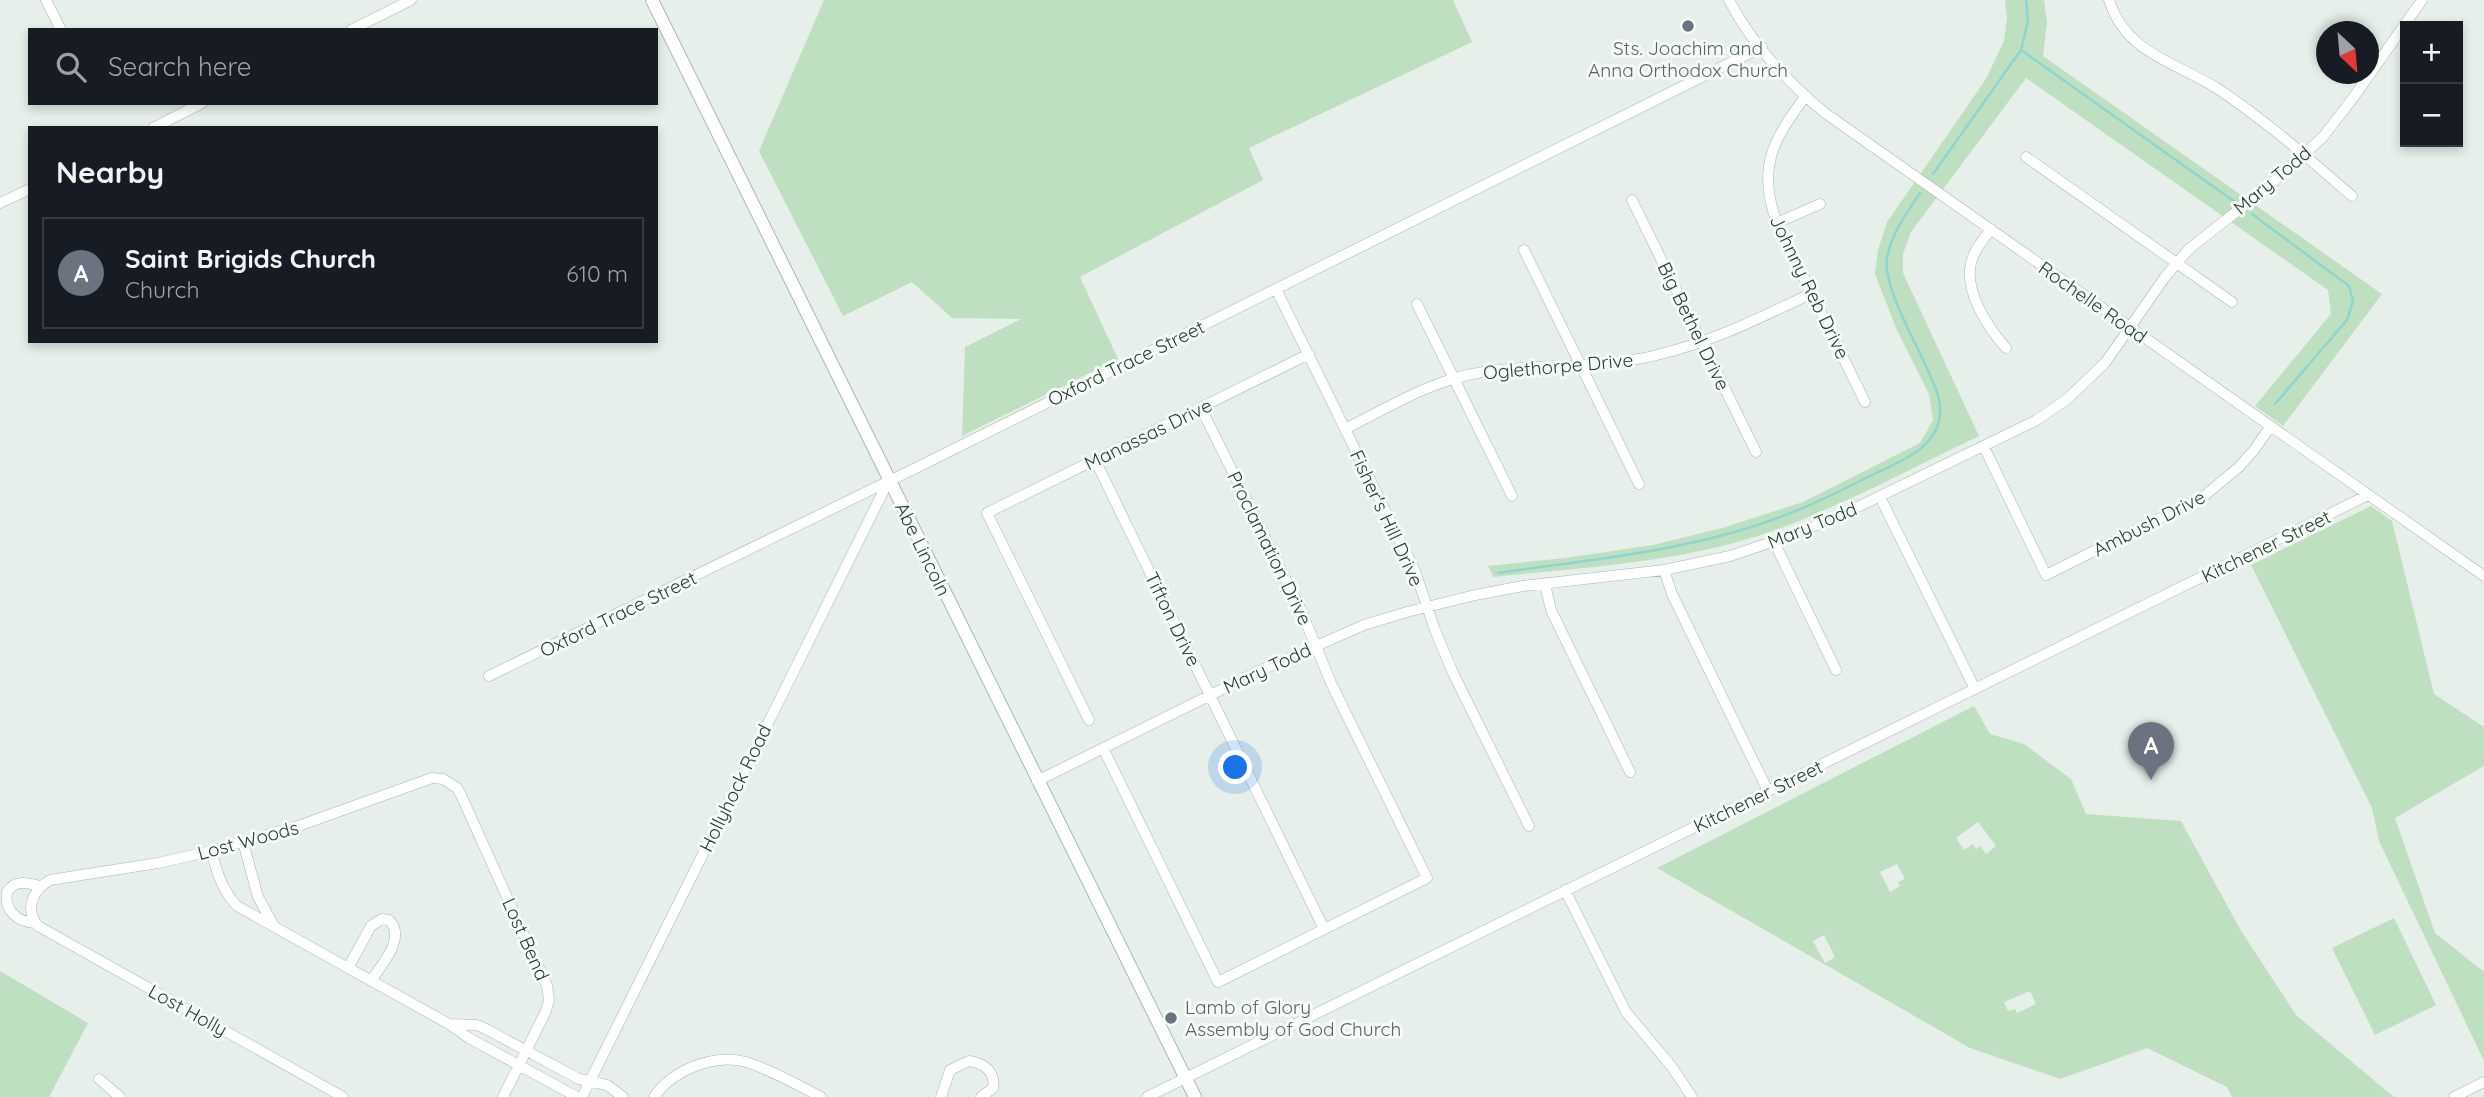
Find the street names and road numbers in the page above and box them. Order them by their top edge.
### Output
street label: Mary Todd [2228,141,2316,219]
street label: Johnny Reb Drive [1765,211,1855,363]
street label: Rochelle Road [2034,256,2152,348]
street label: Big Bethel Drive [1653,258,1735,394]
street label: Oxford Trace Street [1044,315,1208,411]
street label: Oglethorpe Drive [1482,347,1634,385]
street label: Manassas Drive [1080,393,1216,475]
street label: Fisher's Hill Drive [1345,446,1429,590]
street label: Proclamation Drive [1222,467,1318,629]
street label: Ambush Drive [2089,484,2209,562]
street label: Mary Todd [1764,496,1860,554]
street label: Abe Lincoln [890,498,956,600]
street label: Kitchener Street [2197,504,2335,588]
street label: Oxford Trace Street [536,566,700,662]
street label: Tifton Drive [1140,568,1206,670]
street label: Mary Todd [1219,637,1315,699]
street label: Hollyhock Road [694,720,776,856]
street label: Kitchener Street [1689,754,1827,838]
street label: Lost Woods [195,815,301,865]
street label: Lost Bend [497,894,555,984]
street label: Lost Holly [144,979,232,1041]

